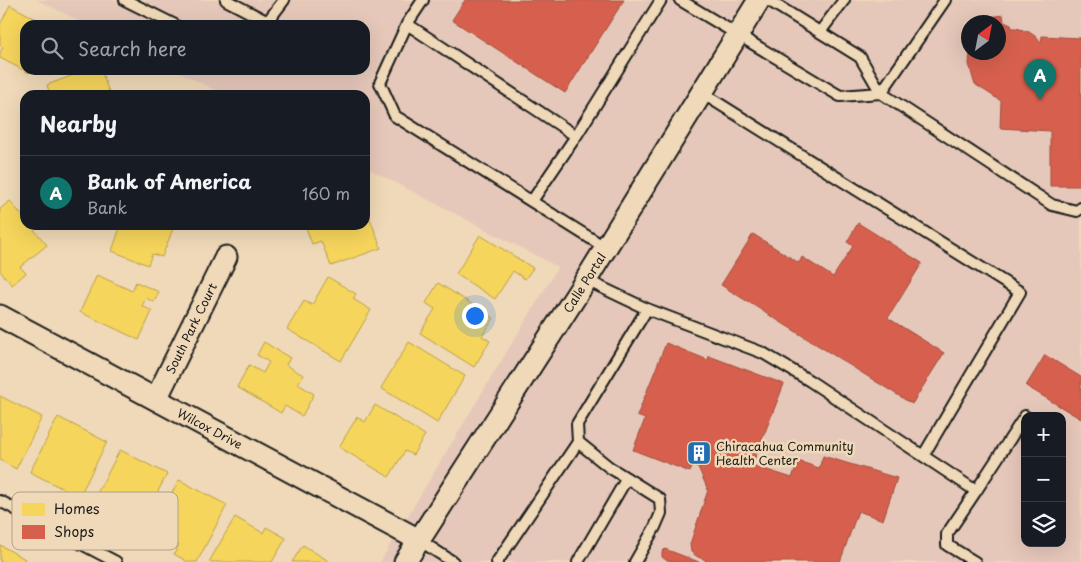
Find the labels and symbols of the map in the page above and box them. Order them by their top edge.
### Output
north arrow [961,15,1006,60]
pin: A [1024,59,1056,100]
street label: Calle Portal [558,249,610,316]
street label: South Park Court [161,280,221,377]
your location [462,303,488,329]
street label: Wilcox Drive [174,403,246,453]
place label: Chiracahua Community Health Center [716,437,854,469]
building icon: Chiracahua Community Health Center [686,440,712,466]
legend [12,492,178,550]
text: Homes [54,498,100,519]
text: Shops [54,521,94,542]

